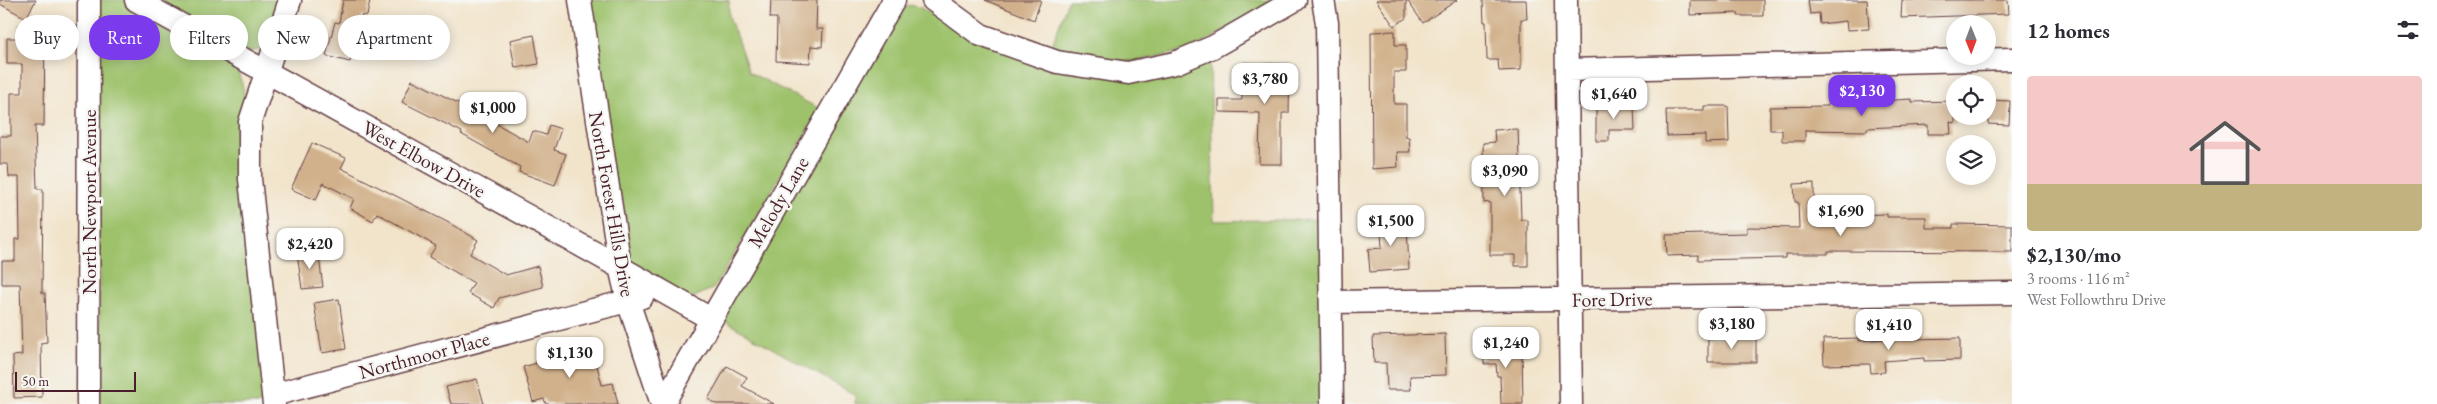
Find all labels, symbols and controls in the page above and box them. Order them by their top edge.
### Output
chip: Buy [15,15,79,60]
chip: Rent [89,15,160,60]
chip: Filters [170,15,248,60]
chip: New [258,15,328,60]
chip: Apartment [338,15,450,60]
north arrow [1946,15,1996,65]
map controls [1946,15,1996,185]
icon: filters [2394,16,2422,44]
text: 12 homes [2027,17,2110,44]
pin: $3,780 [1224,62,1306,105]
text: $3,780 [1242,68,1288,89]
pin: $2,130 [1821,74,1903,117]
button: locate [1946,75,1996,125]
pin: $1,640 [1573,78,1655,120]
text: $2,130 [1839,80,1885,101]
text: $1,640 [1591,83,1637,104]
pin: $1,000 [452,92,534,134]
text: $1,000 [470,97,516,118]
icon: home [2180,108,2270,198]
street label: North Newport Avenue [76,109,102,294]
street label: North Forest Hills Drive [583,109,641,299]
street label: West Elbow Drive [358,114,491,204]
button: layers [1946,135,1996,185]
street label: Melody Lane [741,152,815,252]
pin: $3,090 [1464,154,1546,197]
text: $3,090 [1482,160,1528,181]
pin: $1,690 [1800,194,1882,237]
text: $1,690 [1818,200,1864,221]
pin: $1,500 [1350,204,1432,247]
text: $1,500 [1368,210,1414,231]
pin: $2,420 [269,228,351,270]
text: $2,420 [287,233,333,254]
text: $2,130/mo [2027,241,2121,268]
text: 3 rooms · 116 m² [2027,268,2130,289]
street label: Fore Drive [1571,285,1653,313]
text: West Followthru Drive [2027,289,2166,310]
pin: $3,180 [1691,308,1773,350]
pin: $1,410 [1848,308,1930,351]
text: $3,180 [1709,313,1755,334]
text: $1,410 [1866,314,1912,335]
street label: Northmoor Place [356,325,492,385]
pin: $1,240 [1465,326,1547,369]
text: $1,240 [1483,332,1529,353]
pin: $1,130 [529,336,611,379]
text: $1,130 [547,342,593,363]
scale bar [15,369,136,392]
text: 50 m [22,372,49,390]

